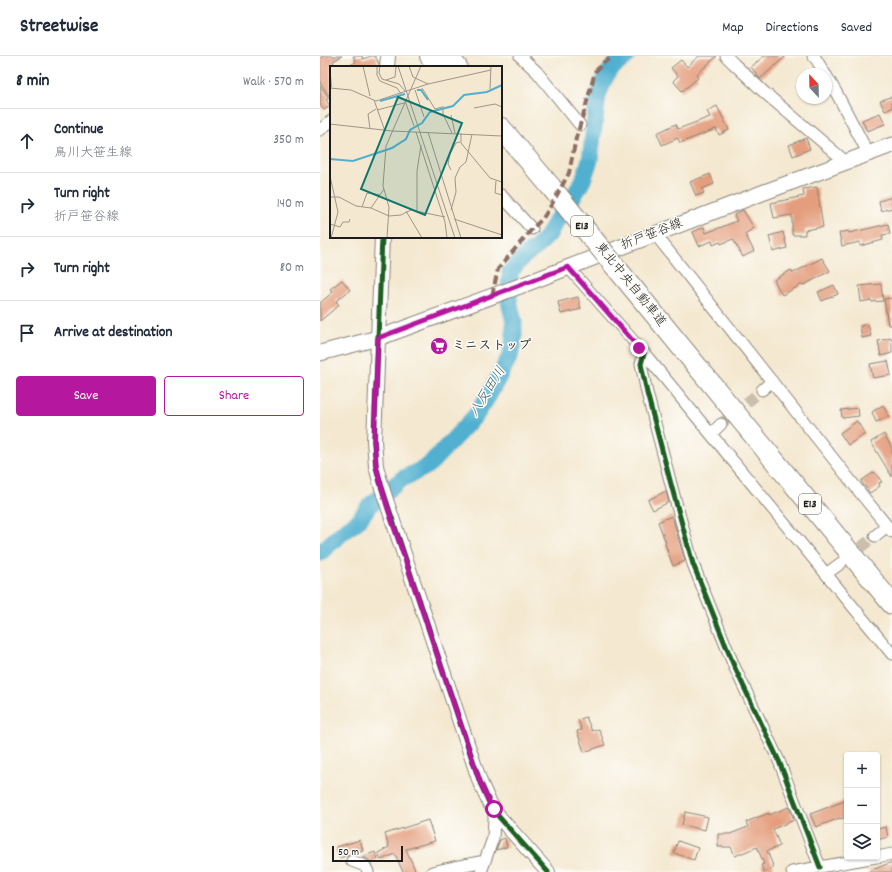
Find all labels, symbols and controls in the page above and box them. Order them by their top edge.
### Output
text: Streetwise [20,14,98,41]
text: Map [722,18,744,38]
text: Directions [766,18,819,38]
text: Saved [841,18,872,38]
inset map [330,66,502,238]
north arrow [796,68,832,104]
text: 8 min [16,70,49,94]
text: Walk · 570 m [243,73,304,92]
text: Continue [54,119,103,141]
icon: ahead [16,130,38,152]
text: 350 m [273,131,304,150]
text: 鳥川大笹生線 [54,144,132,163]
text: Turn right [54,183,110,205]
icon: right [16,194,38,216]
text: 140 m [277,195,304,214]
text: 折戸笹谷線 [54,208,119,227]
street label: 折戸笹谷線 [618,214,687,256]
road number: E13 [571,216,593,236]
street label: 東北中央自動車道 [590,239,670,331]
icon: right [16,258,38,280]
text: Turn right [54,258,110,280]
text: 80 m [280,259,304,278]
icon: arrive [16,322,38,344]
text: Arrive at destination [54,322,172,344]
supermarket icon: ミニストップ [429,336,449,356]
place label: ミニストップ [452,337,531,356]
route end [630,339,648,357]
water label: 八反田川 [465,363,511,421]
button: Save [16,376,156,416]
button: Share [164,376,304,416]
road number: E13 [799,494,821,514]
map controls [844,752,880,860]
button: + [844,752,880,788]
button: − [844,788,880,824]
route start [485,800,503,818]
button: layers [844,824,880,860]
scale bar [332,844,403,863]
text: 50 m [338,845,359,861]

